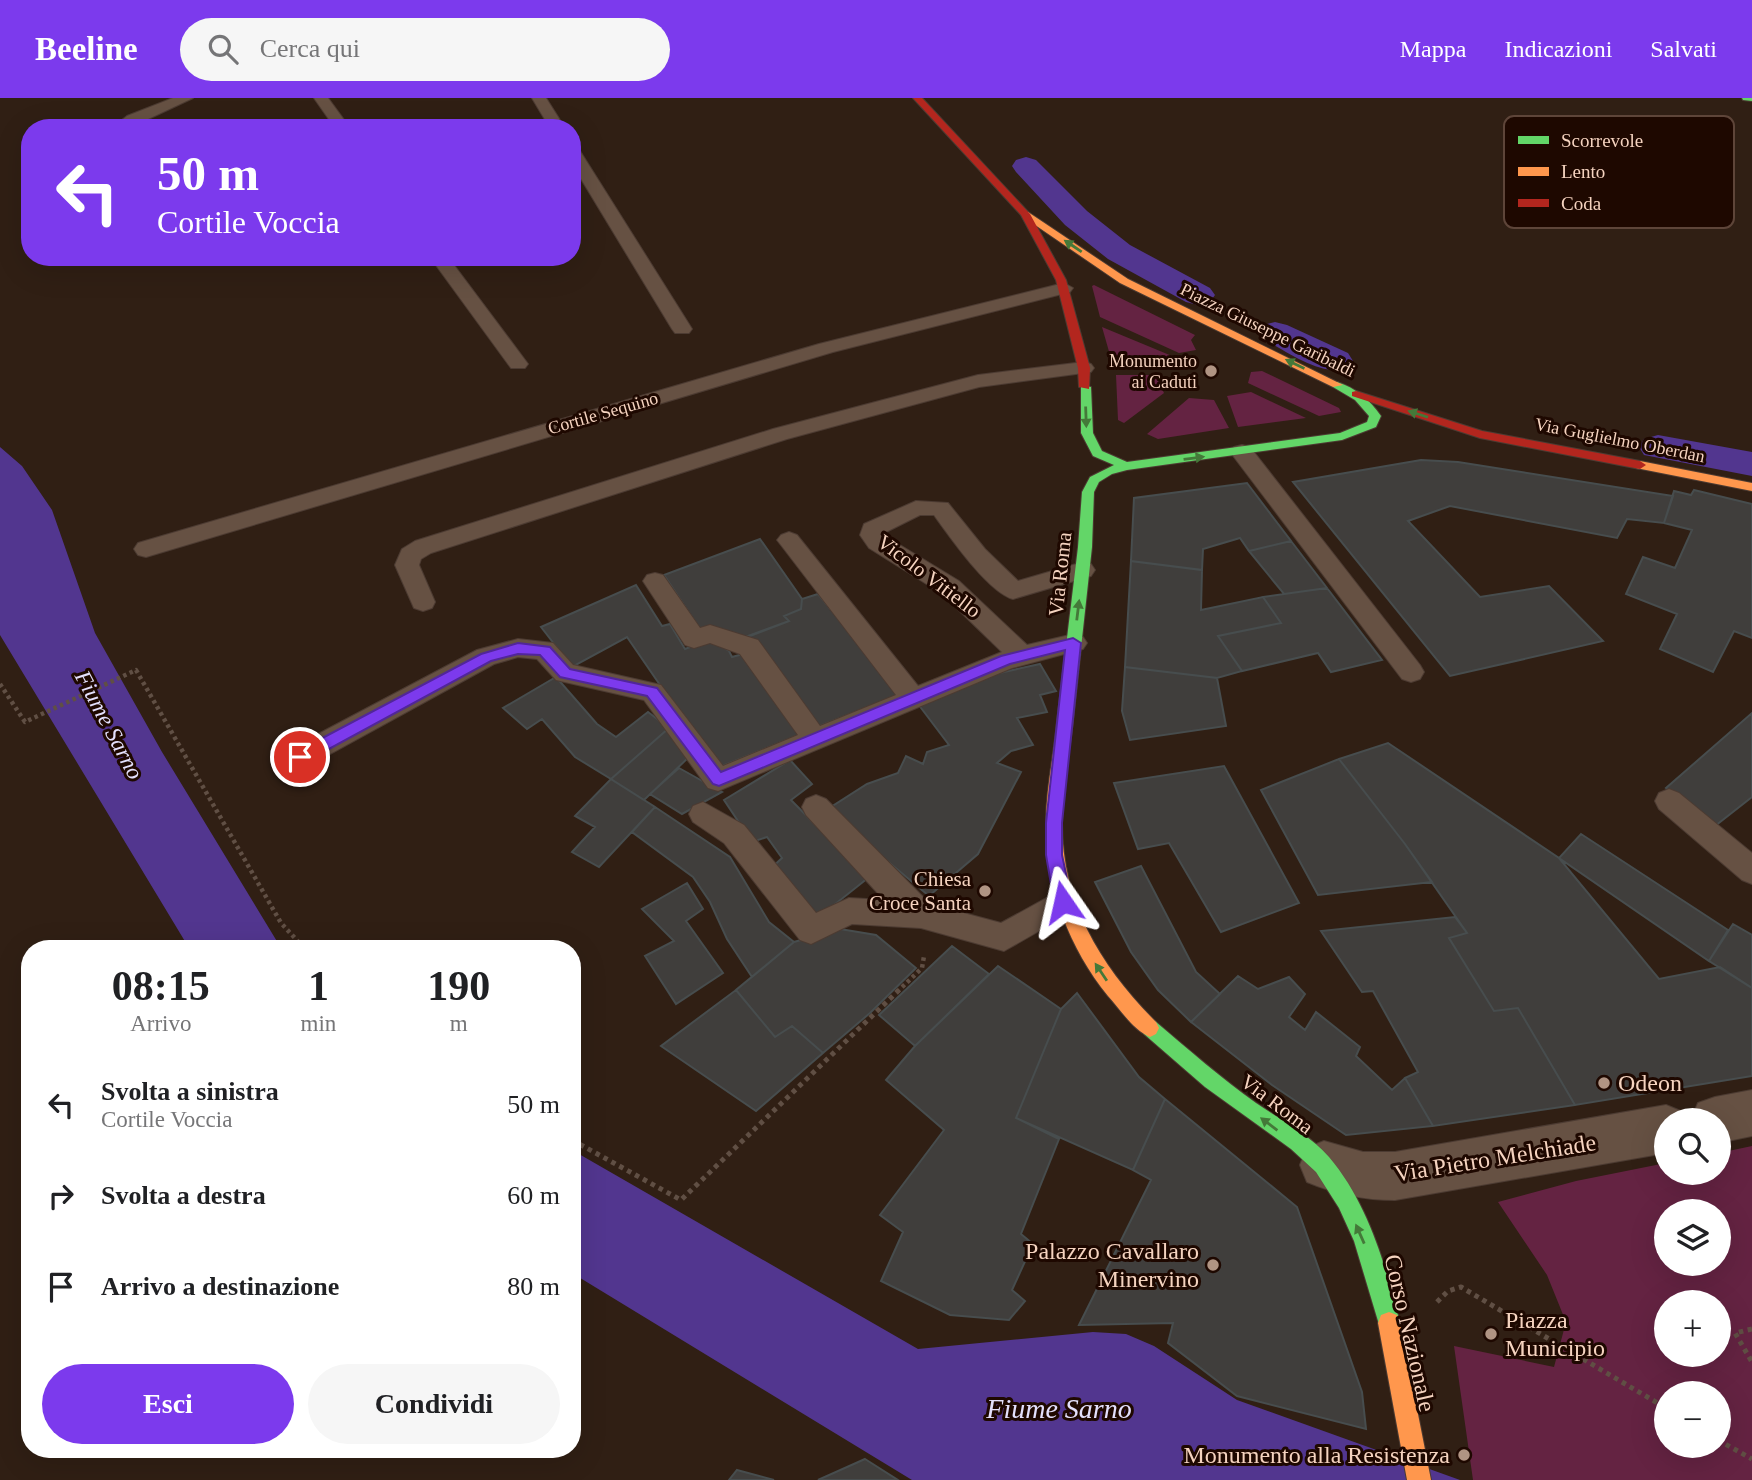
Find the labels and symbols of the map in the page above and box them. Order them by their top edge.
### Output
legend [1504,116,1734,228]
text: Scorrevole [1561,130,1643,151]
text: Lento [1561,161,1605,182]
text: Coda [1561,193,1602,214]
one-way arrow [1063,240,1082,253]
street label: Piazza Giuseppe Garibaldi [1177,279,1359,381]
place label: Monumento ai Caduti [1109,351,1197,392]
one-way arrow [1285,358,1305,370]
marker: Monumento ai Caduti [1203,363,1219,379]
street label: Cortile Sequino [546,388,660,438]
one-way arrow [1081,407,1092,429]
one-way arrow [1407,408,1428,419]
street label: Via Guglielmo Oberdan [1533,414,1707,466]
one-way arrow [1183,452,1205,463]
street label: Vicolo Vitiello [872,529,986,623]
street label: Via Roma [1044,530,1076,617]
one-way arrow [1072,599,1083,621]
water label: Fiume Sarno [69,666,148,784]
pin [270,727,330,787]
position arrow [1026,865,1100,939]
place label: Chiesa Croce Santa [869,867,972,915]
marker: Chiesa Croce Santa [977,883,993,899]
one-way arrow [1094,963,1108,981]
street label: Via Roma [1236,1069,1318,1139]
place label: Odeon [1618,1070,1682,1096]
marker: Odeon [1596,1075,1612,1091]
one-way arrow [1260,1117,1278,1131]
street label: Via Pietro Melchiade [1392,1129,1598,1187]
one-way arrow [1354,1224,1366,1244]
place label: Palazzo Cavallaro Minervino [1025,1238,1199,1292]
street label: Corso Nazionale [1379,1252,1441,1414]
marker: Palazzo Cavallaro Minervino [1205,1257,1221,1273]
place label: Piazza Municipio [1505,1307,1605,1361]
marker: Piazza Municipio [1483,1326,1499,1342]
water label: Fiume Sarno [985,1393,1132,1424]
place label: Monumento alla Resistenza [1183,1442,1450,1468]
marker: Monumento alla Resistenza [1456,1447,1472,1463]

